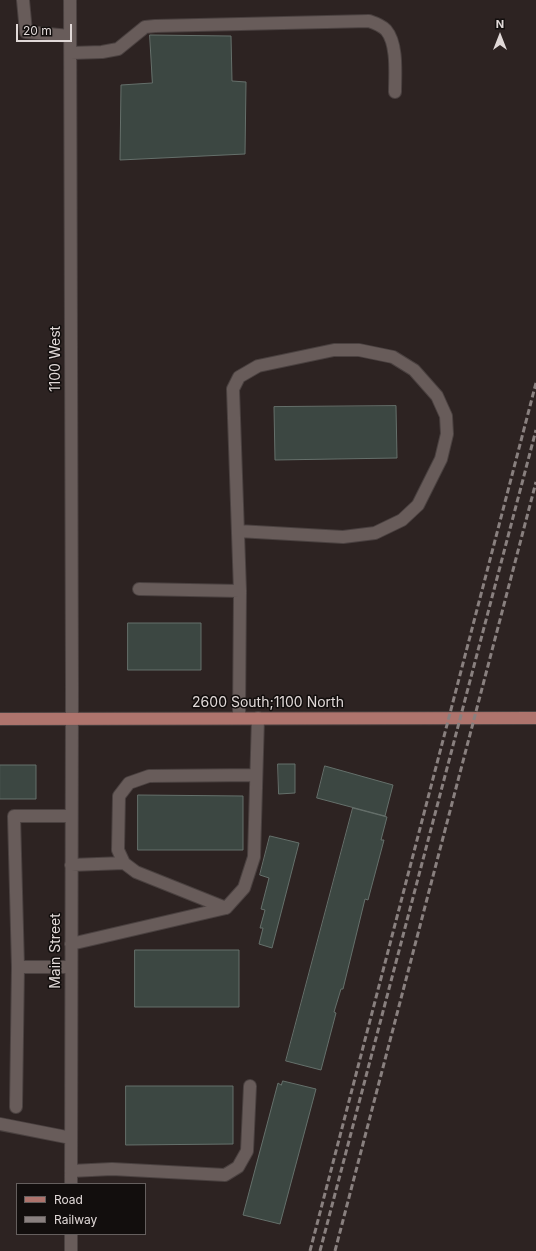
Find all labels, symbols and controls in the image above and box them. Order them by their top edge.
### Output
scale bar [18,16,74,42]
north arrow [480,16,520,56]
text: N [496,17,504,31]
text: 20 m [23,23,52,38]
street label: 1100 West [48,326,64,392]
street label: 2600 South;1100 North [192,695,344,711]
street label: Main Street [48,913,64,989]
legend [16,1183,146,1235]
text: Road [54,1192,83,1207]
text: Railway [54,1212,97,1227]

